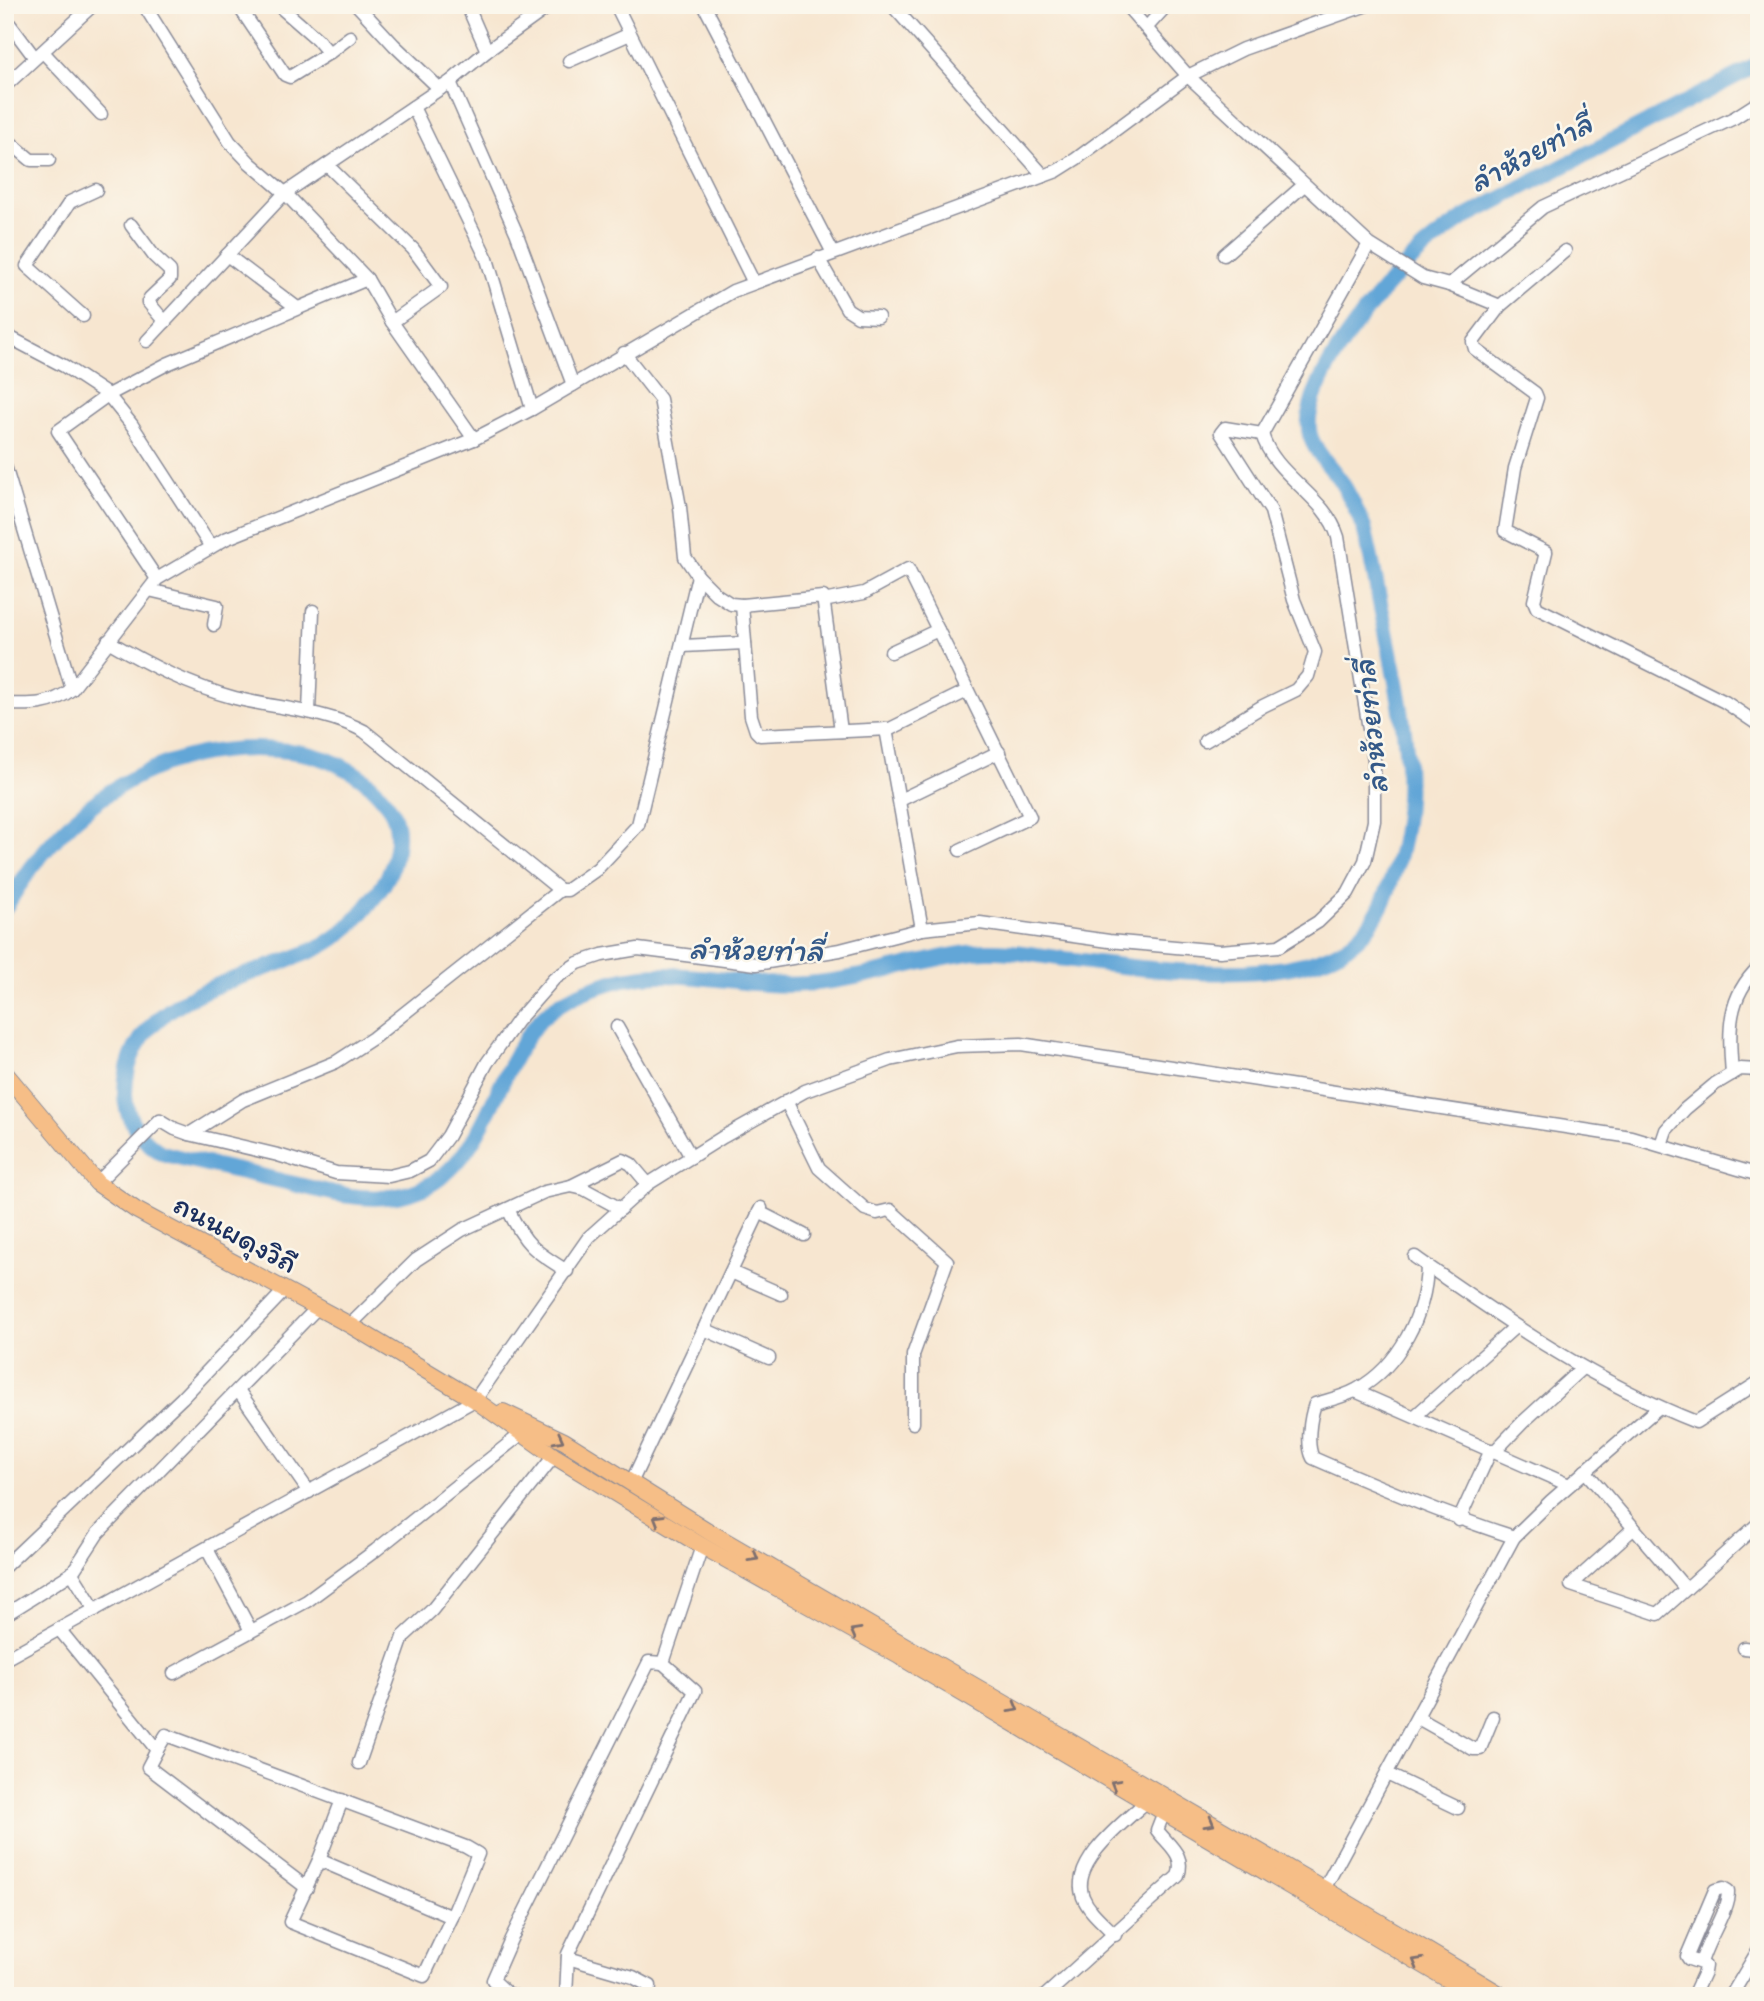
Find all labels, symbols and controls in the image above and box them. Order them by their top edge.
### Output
water label: ลำห้วยท่าลี่ [1462,101,1603,200]
water label: ลำห้วยท่าลี่ [1343,653,1396,796]
water label: ลำห้วยท่าลี่ [689,929,828,969]
street label: ถนนผดุงวิถี [167,1185,305,1282]
one-way arrow [552,1431,564,1444]
one-way arrow [652,1515,665,1528]
one-way arrow [746,1549,759,1562]
one-way arrow [850,1627,863,1640]
one-way arrow [1006,1700,1019,1713]
one-way arrow [1110,1779,1123,1792]
one-way arrow [1203,1815,1216,1828]
one-way arrow [1411,1957,1424,1970]

